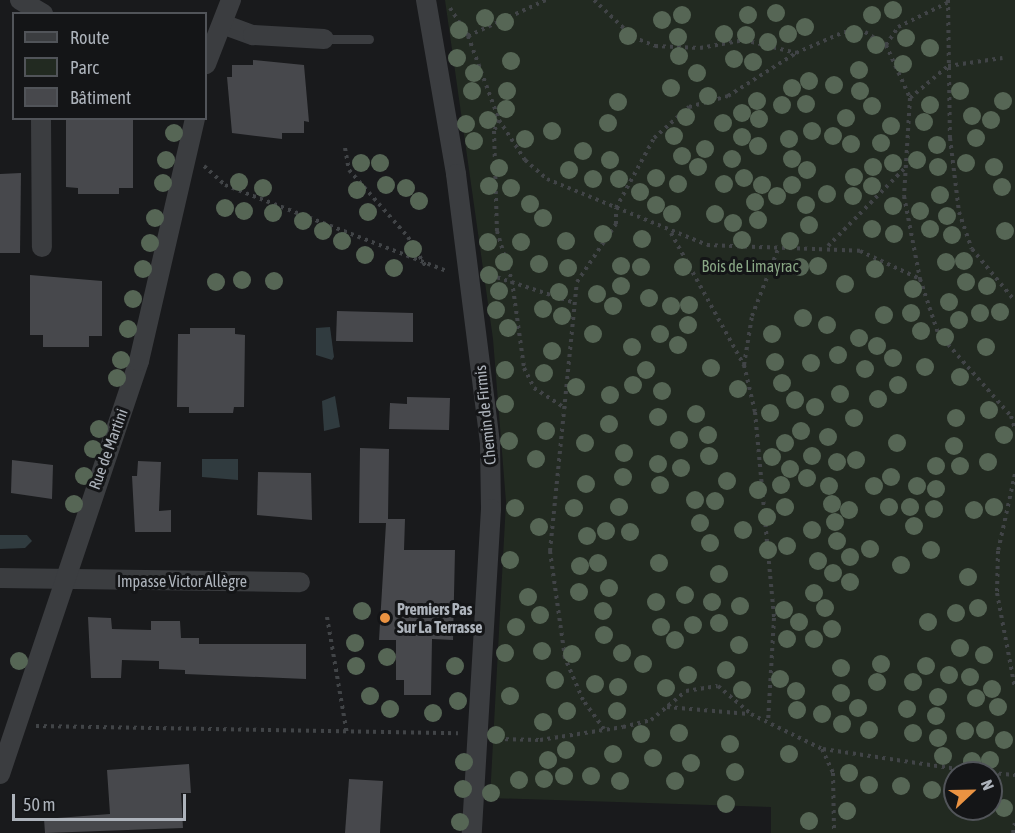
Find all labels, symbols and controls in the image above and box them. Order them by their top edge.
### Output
legend [12,12,207,120]
text: Route [70,27,109,48]
text: Parc [70,57,99,78]
text: Bâtiment [70,87,131,108]
park label: Bois de Limayrac [702,256,798,276]
street label: Chemin de Firmis [470,364,500,466]
street label: Rue de Martini [84,406,132,492]
street label: Impasse Victor Allègre [117,571,247,591]
place label: Premiers Pas Sur La Terrasse [397,599,483,637]
marker: Premiers Pas Sur La Terrasse [378,611,392,625]
north arrow [943,761,1003,821]
text: N [978,777,998,793]
scale bar [15,782,189,820]
text: 50 m [23,794,55,815]

